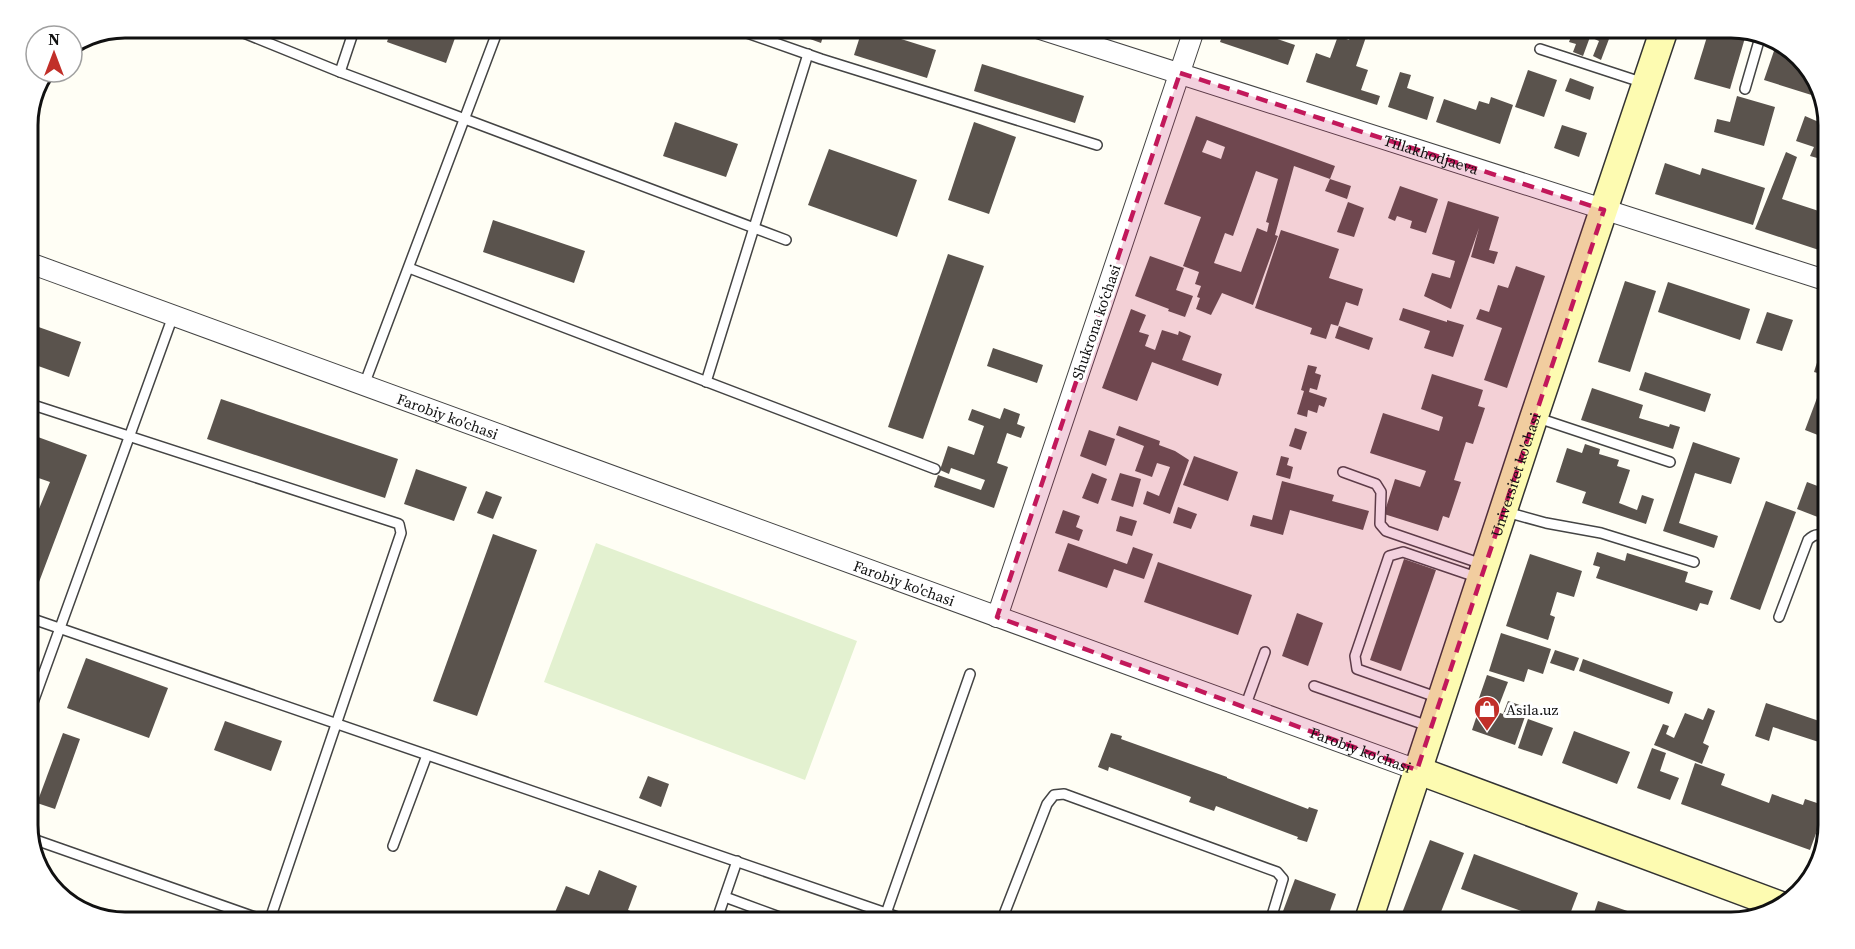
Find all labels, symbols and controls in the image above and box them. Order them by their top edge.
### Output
north arrow [24,24,84,84]
text: N [48,28,60,50]
street label: Tillakhodjaeva [1381,129,1482,179]
street label: Shukrona koʻchasi [1066,262,1126,382]
street label: Farobiy ko'chasi [394,388,501,444]
street label: Universitet ko'chasi [1485,410,1545,539]
street label: Farobiy ko'chasi [851,554,958,611]
shop icon: Asila.uz [1472,694,1502,732]
place label: Asila.uz [1506,699,1559,720]
street label: Farobiy ko'chasi [1307,721,1414,778]

